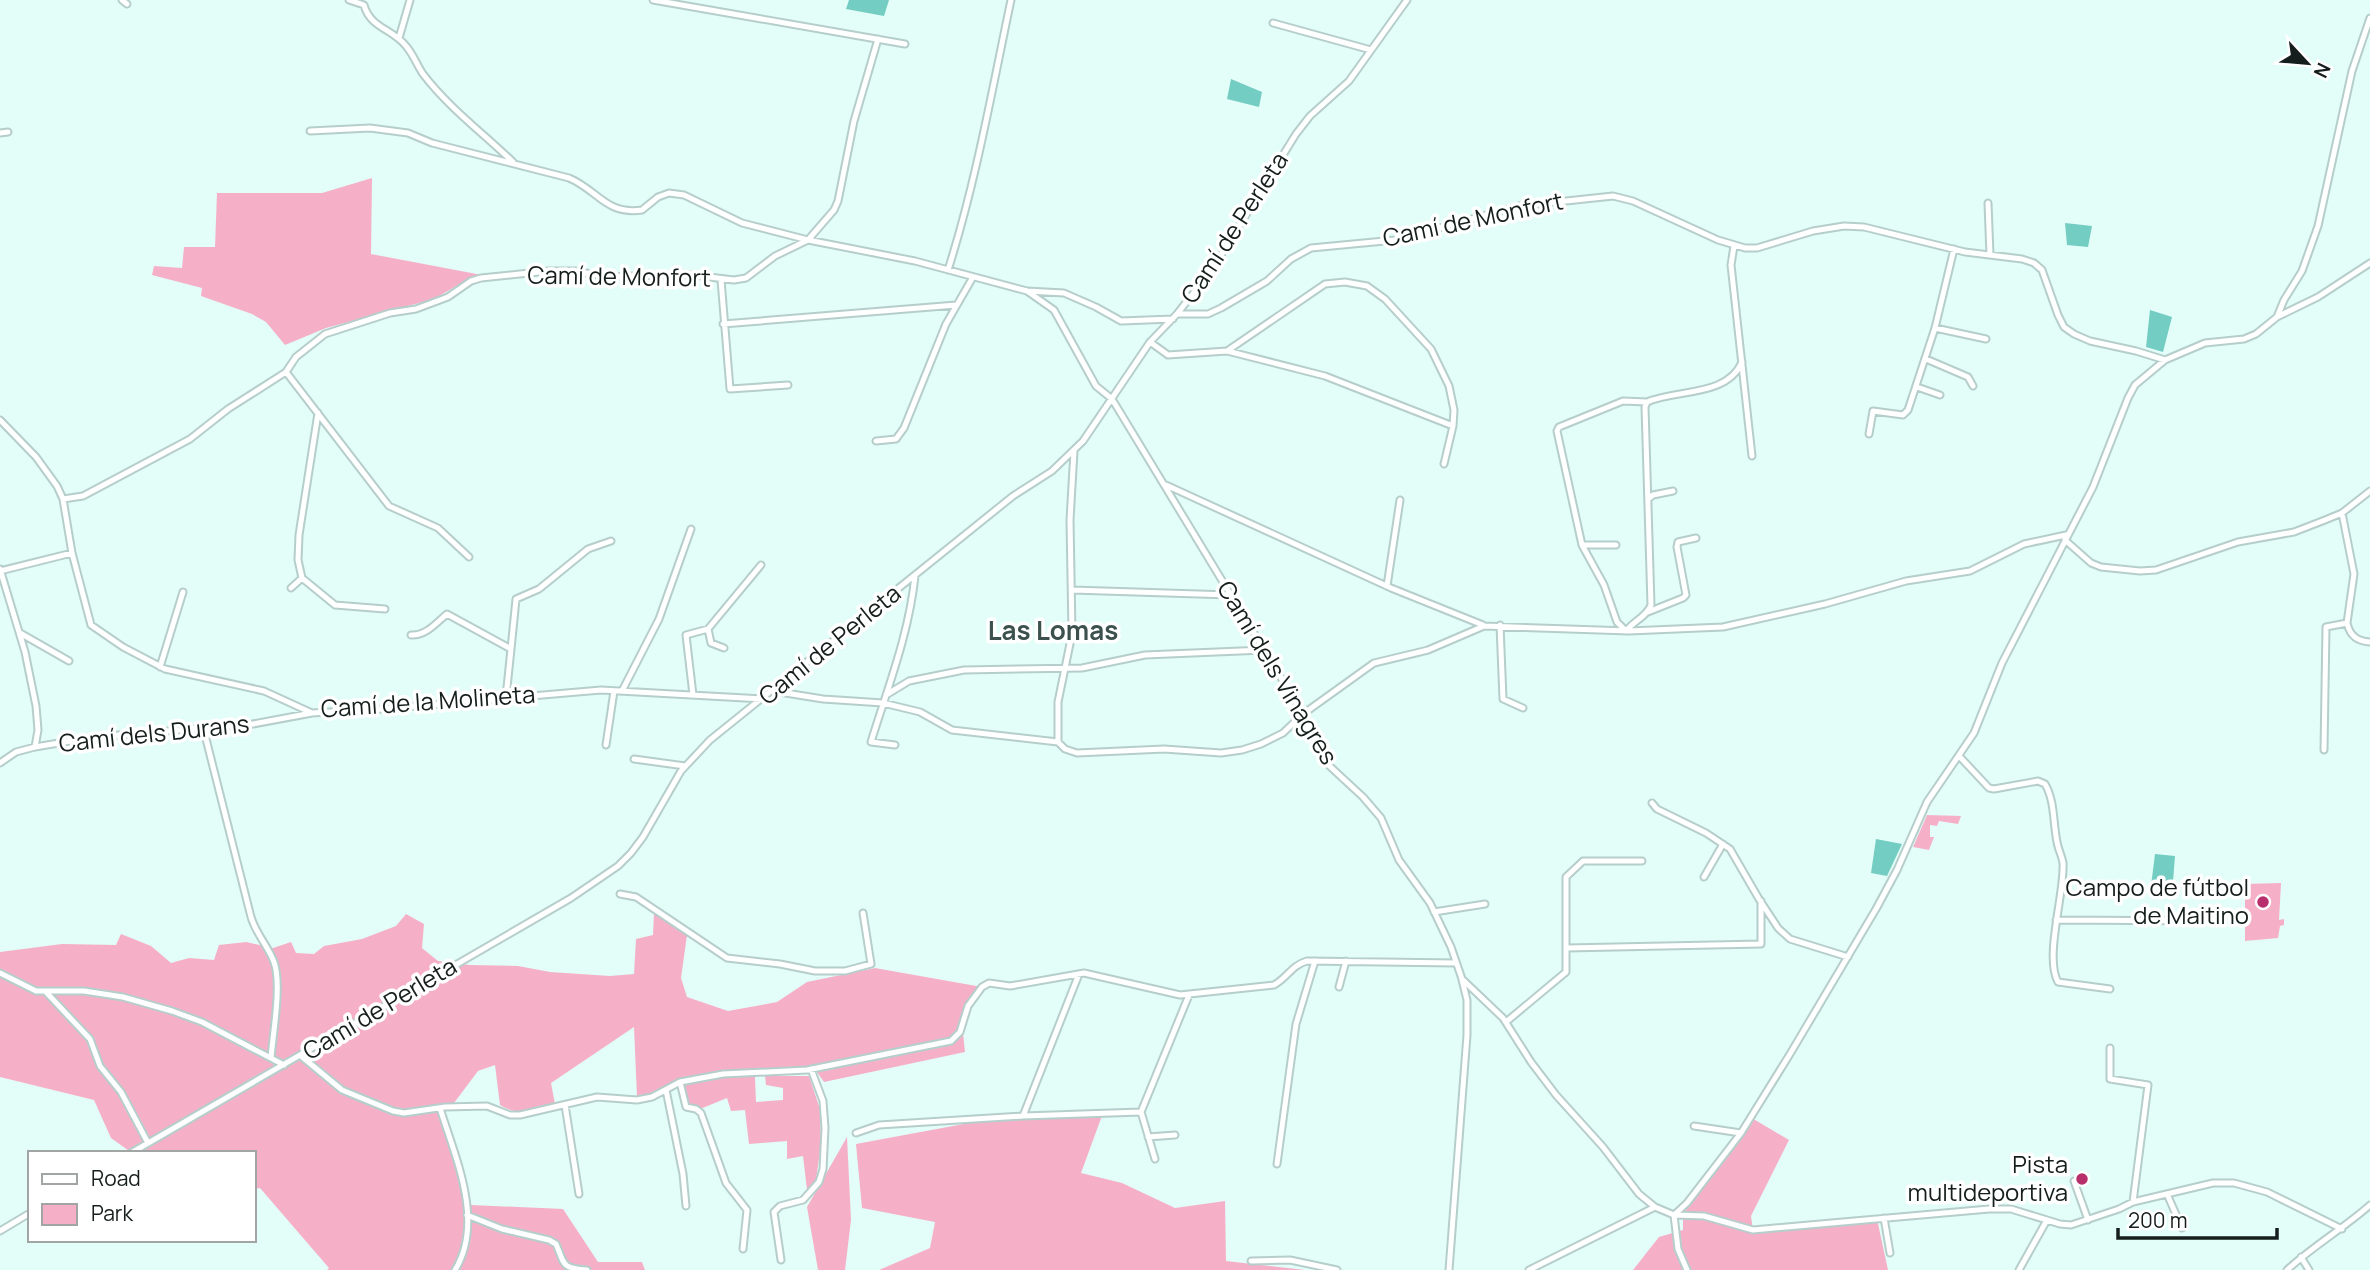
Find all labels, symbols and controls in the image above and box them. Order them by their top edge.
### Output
north arrow [2272,28,2342,98]
text: N [2308,59,2337,82]
street label: Camí de Perleta [1173,145,1295,309]
street label: Camí de Monfort [1380,183,1566,254]
street label: Camí de Monfort [527,257,711,294]
street label: Camí dels Vinagres [1210,574,1346,770]
street label: Camí de Perleta [751,576,907,711]
district label: Las Lomas [988,612,1118,648]
street label: Camí de la Molineta [320,677,536,724]
street label: Camí dels Durans [57,706,251,759]
place label: Campo de fútbol de Maitino [2066,870,2249,931]
marker: Campo de fútbol de Maitino [2255,894,2271,910]
street label: Camí de Perleta [296,949,462,1067]
place label: Pista multideportiva [1908,1147,2068,1208]
legend [28,1151,256,1242]
text: Road [91,1164,141,1192]
marker: Pista multideportiva [2074,1171,2090,1187]
scale bar [2118,1196,2277,1240]
text: Park [91,1199,133,1227]
text: 200 m [2128,1206,2188,1234]

